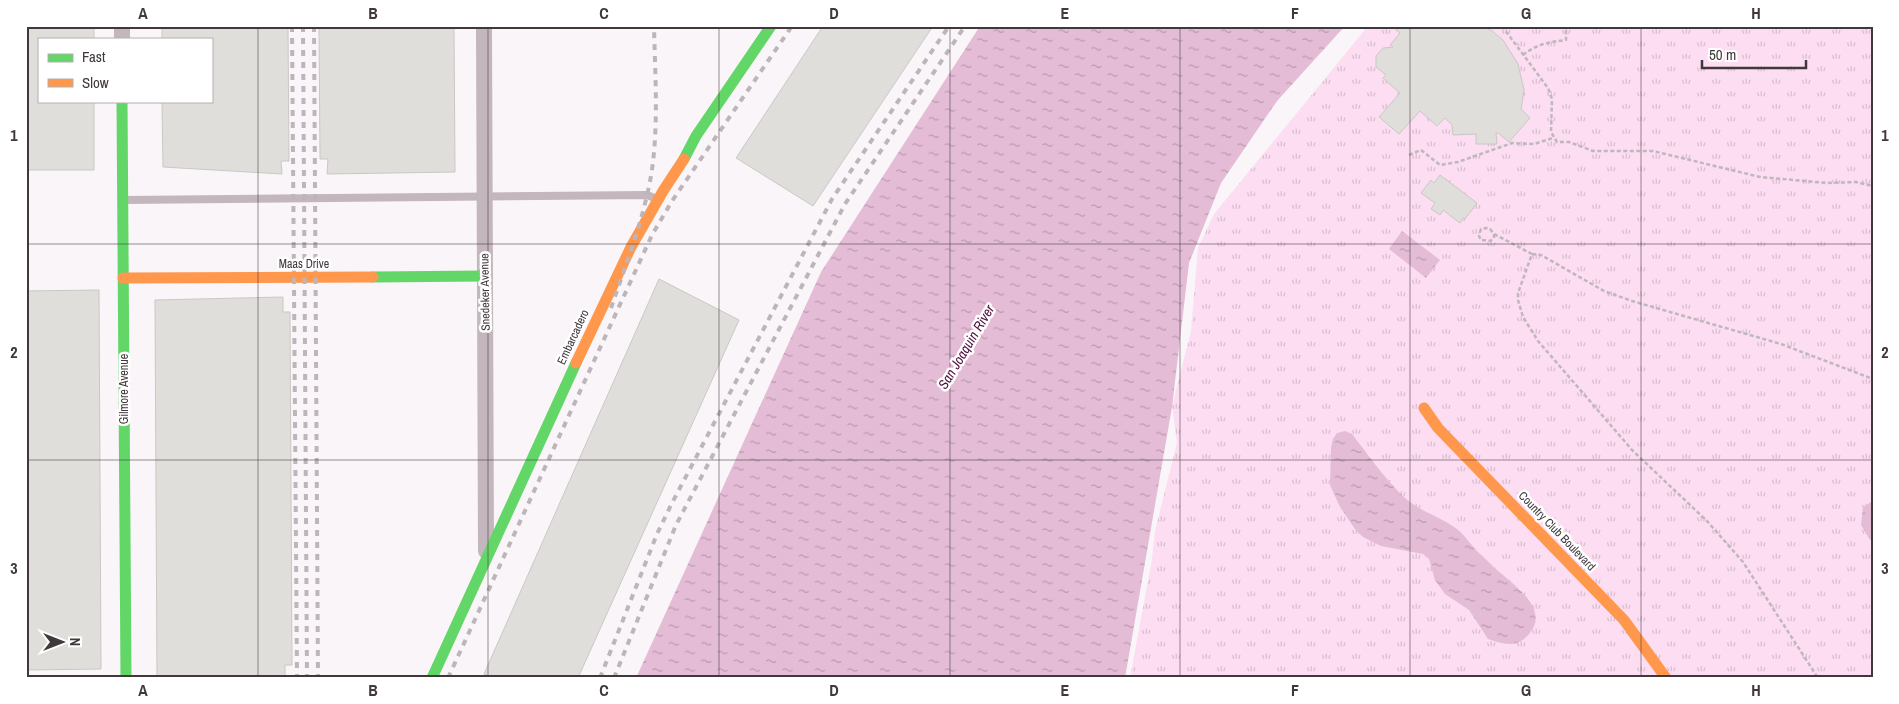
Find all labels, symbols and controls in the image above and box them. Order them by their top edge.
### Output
text: A [138,2,148,24]
text: B [368,2,378,24]
text: C [599,2,609,24]
text: D [829,2,839,24]
text: E [1061,2,1070,24]
text: F [1291,2,1299,24]
text: G [1521,2,1531,24]
text: H [1751,2,1761,24]
legend [38,38,212,102]
scale bar [1702,38,1805,70]
text: 50 m [1709,44,1736,65]
text: Fast [82,46,106,67]
text: Slow [82,72,109,93]
text: 1 [10,124,18,146]
text: 1 [1881,124,1889,146]
street label: Snedeker Avenue [476,253,494,331]
street label: Maas Drive [279,256,329,272]
water label: San Joaquin River [934,301,999,392]
street label: Embarcadero [553,307,593,367]
text: 2 [10,341,18,363]
text: 2 [1881,341,1889,363]
street label: Gilmore Avenue [116,354,132,424]
street label: Country Club Boulevard [1515,488,1599,574]
text: 3 [10,557,18,579]
text: 3 [1881,557,1889,579]
north arrow [38,616,88,666]
text: N [66,638,84,646]
text: A [138,679,148,701]
text: B [368,679,378,701]
text: C [599,679,609,701]
text: D [829,679,839,701]
text: E [1061,679,1070,701]
text: F [1291,679,1299,701]
text: G [1521,679,1531,701]
text: H [1751,679,1761,701]

